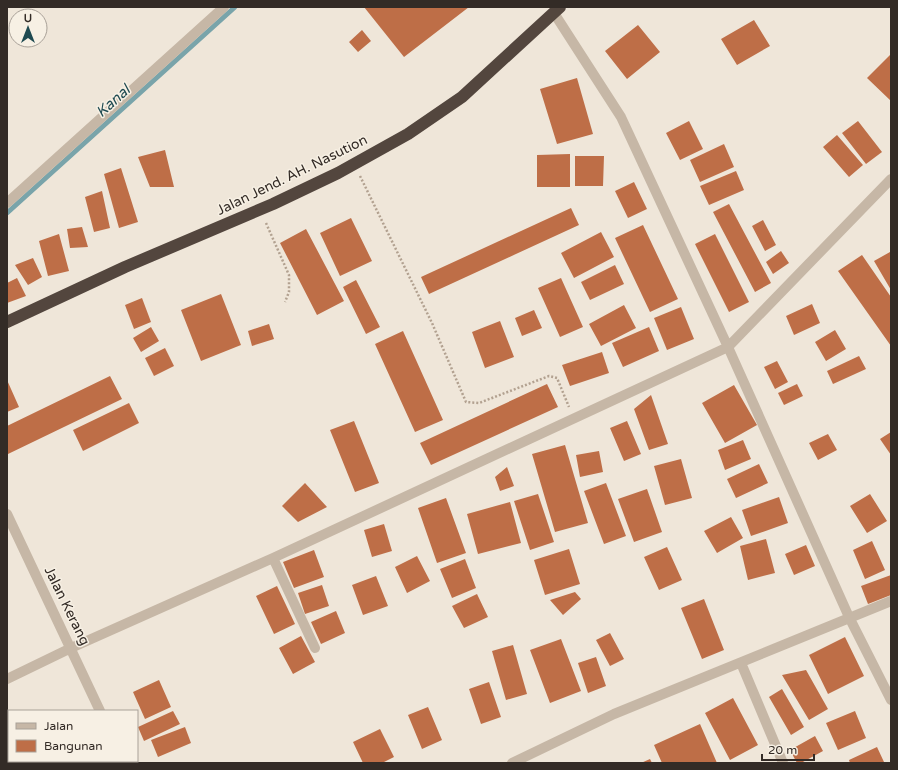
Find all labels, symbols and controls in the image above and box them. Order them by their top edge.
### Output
north arrow [8,8,48,48]
text: U [24,12,32,25]
water label: Kanal [92,79,135,121]
street label: Jalan Jend. AH. Nasution [214,131,370,219]
street label: Jalan Kerang [41,564,93,648]
legend [8,710,138,762]
text: Jalan [44,719,73,733]
scale bar [762,736,814,762]
text: Bangunan [44,739,103,753]
text: 20 m [768,743,797,757]

